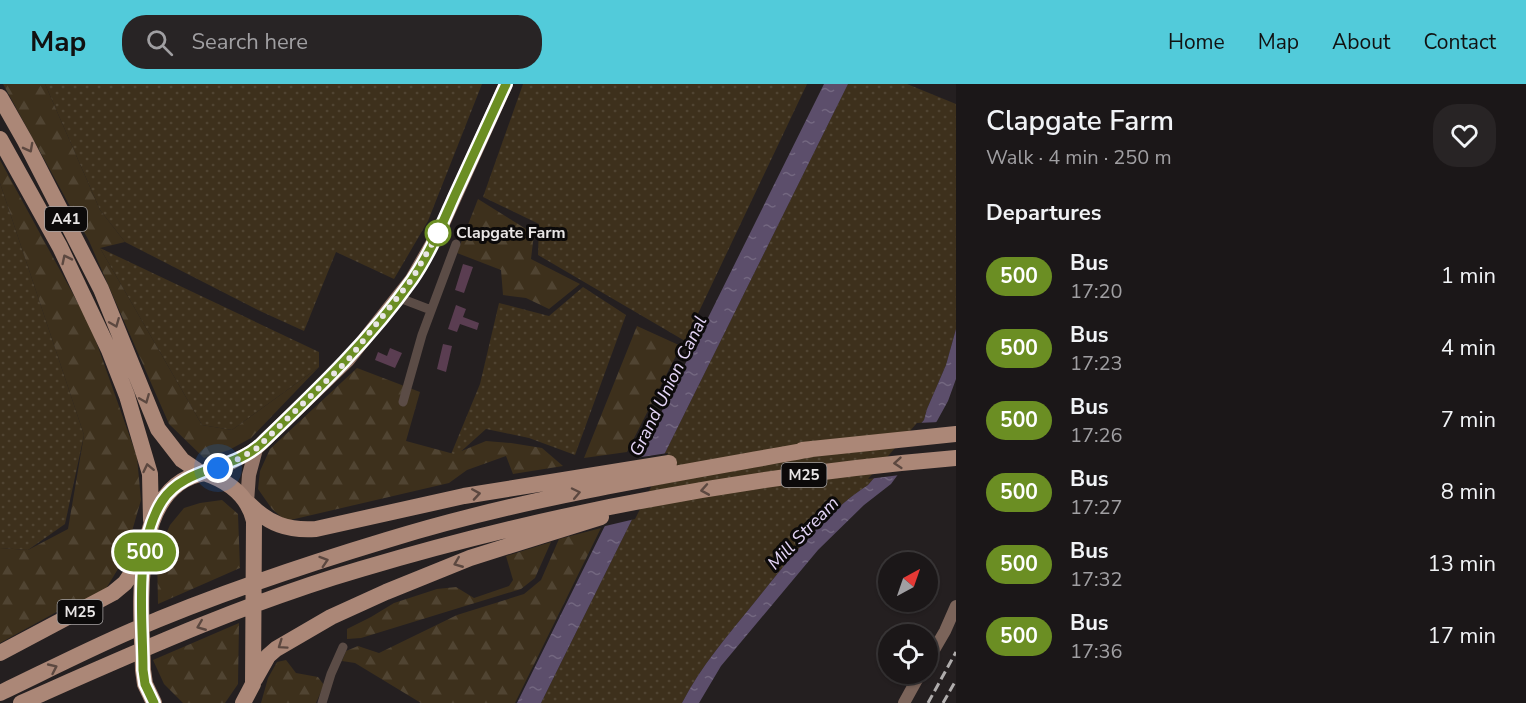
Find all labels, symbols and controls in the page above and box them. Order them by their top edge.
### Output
search box [122,15,542,69]
text: Map [30,23,86,61]
icon: search [143,26,176,59]
text: Search here [191,27,308,57]
text: Home [1168,28,1225,56]
text: Map [1258,28,1299,56]
text: About [1332,28,1390,56]
text: Contact [1423,28,1496,56]
text: Clapgate Farm [986,102,1174,140]
button: heart [1433,104,1496,167]
one-way arrow [22,142,33,152]
text: Walk · 4 min · 250 m [986,144,1172,171]
text: Departures [986,198,1101,228]
road number: A41 [45,207,87,231]
marker: Clapgate Farm [425,220,451,246]
place label: Clapgate Farm [456,222,566,244]
text: Bus [1070,248,1109,278]
one-way arrow [62,255,73,265]
text: 1 min [1441,261,1496,291]
text: 500 [1000,262,1038,290]
text: 17:20 [1070,278,1123,305]
water label: Grand Union Canal [624,312,712,460]
one-way arrow [108,317,120,328]
text: Bus [1070,320,1109,350]
text: 4 min [1441,333,1496,363]
text: 500 [1000,334,1038,362]
text: 17:23 [1070,350,1123,377]
text: Bus [1070,392,1109,422]
one-way arrow [138,393,151,404]
text: 7 min [1441,405,1496,435]
text: 500 [1000,406,1038,434]
text: 17:26 [1070,422,1123,449]
your location [203,453,233,483]
one-way arrow [893,456,902,469]
road number: M25 [782,463,826,487]
one-way arrow [142,464,155,474]
text: Bus [1070,464,1109,494]
text: 8 min [1441,477,1496,507]
text: 500 [1000,478,1038,506]
one-way arrow [700,483,710,496]
one-way arrow [570,487,580,500]
one-way arrow [472,488,481,500]
water label: Mill Stream [762,491,844,575]
text: 17:27 [1070,494,1123,521]
line badge: 500 [110,532,180,572]
text: Bus [1070,536,1109,566]
text: 500 [126,538,164,566]
text: 13 min [1428,549,1496,579]
text: 500 [1000,550,1038,578]
north arrow [878,552,938,612]
map controls [878,552,938,684]
one-way arrow [318,555,329,568]
one-way arrow [453,556,464,568]
text: 17:32 [1070,566,1123,593]
road number: M25 [58,600,103,624]
text: Bus [1070,608,1109,638]
one-way arrow [196,619,207,631]
text: 17 min [1428,621,1496,651]
text: 500 [1000,622,1038,650]
button: locate [878,624,938,684]
one-way arrow [277,638,288,649]
text: 17:36 [1070,638,1123,665]
one-way arrow [46,663,57,675]

